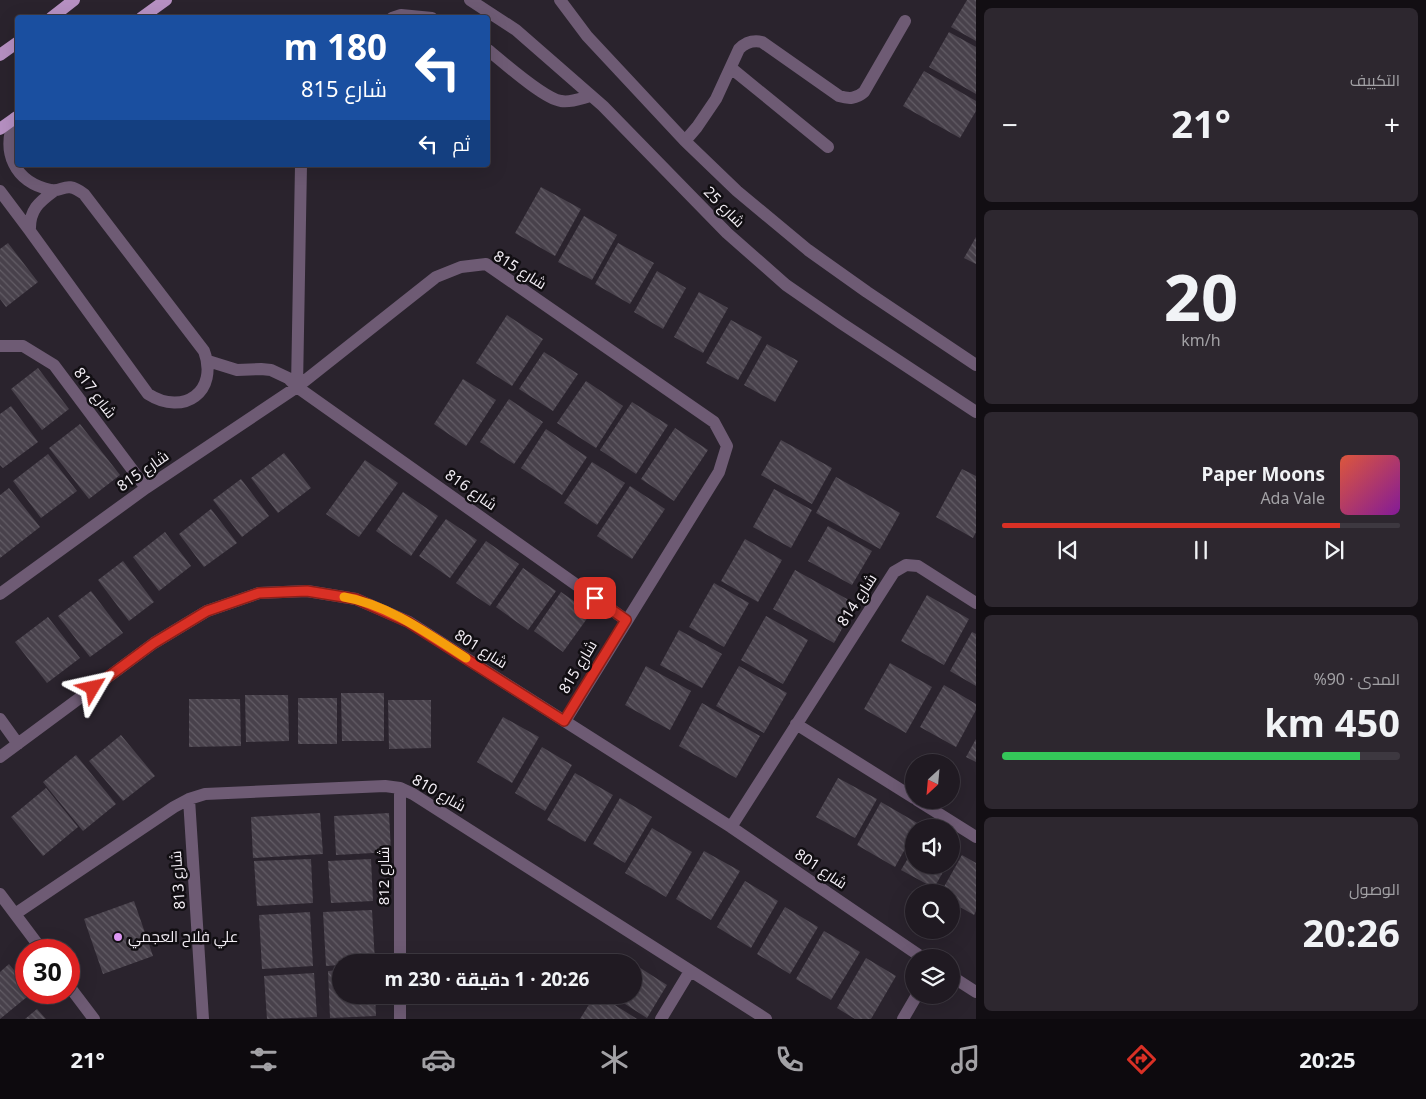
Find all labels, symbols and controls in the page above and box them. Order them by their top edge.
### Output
text: 180 m [284,23,387,70]
icon: left [405,35,470,100]
text: التكييف [1350,69,1400,91]
text: شارع 815 [301,73,387,103]
text: 21° [1171,97,1231,149]
text: − [1002,105,1018,143]
text: + [1384,105,1400,143]
icon: left [414,130,442,158]
text: ثم [452,131,470,157]
street label: شارع 25 [698,181,750,233]
street label: شارع 815 [489,245,551,295]
text: 20 [1164,252,1238,340]
text: km/h [1181,329,1221,351]
street label: شارع 817 [69,363,121,423]
street label: شارع 815 [113,445,173,497]
text: Paper Moons [1201,461,1325,487]
street label: شارع 816 [441,464,501,516]
text: Ada Vale [1260,487,1325,509]
icon: previous [1054,536,1082,564]
icon: pause [1187,536,1215,564]
icon: next [1320,536,1348,564]
street label: شارع 814 [832,569,882,631]
pin [574,577,616,619]
icon: arrive [581,584,609,612]
street label: شارع 801 [450,624,512,674]
street label: شارع 815 [553,636,603,698]
position arrow [66,661,118,713]
text: المدى · 90% [1313,668,1400,690]
text: 450 km [1264,696,1400,748]
north arrow [905,754,960,809]
map controls [905,754,960,1004]
street label: شارع 810 [408,769,470,817]
button: sound [905,819,960,874]
street label: شارع 801 [791,843,851,895]
street label: شارع 812 [373,847,395,905]
street label: شارع 813 [165,850,191,910]
text: الوصول [1349,878,1400,900]
button: search [905,884,960,939]
text: 20:26 [1302,906,1400,958]
place label: علي فلاح العجمي [128,926,238,949]
marker: علي فلاح العجمي [112,931,124,943]
speed limit sign: 30 [15,939,80,1004]
button: layers [905,949,960,1004]
text: 20:26 · 1 دقيقة · 230 m [385,966,589,992]
icon: filters [246,1042,281,1077]
icon: car [421,1042,456,1077]
icon: climate [597,1042,632,1077]
icon: phone [772,1042,807,1077]
icon: music [948,1042,983,1077]
icon: directions [1124,1042,1159,1077]
text: 21° [70,1044,105,1074]
text: 20:25 [1299,1044,1356,1074]

